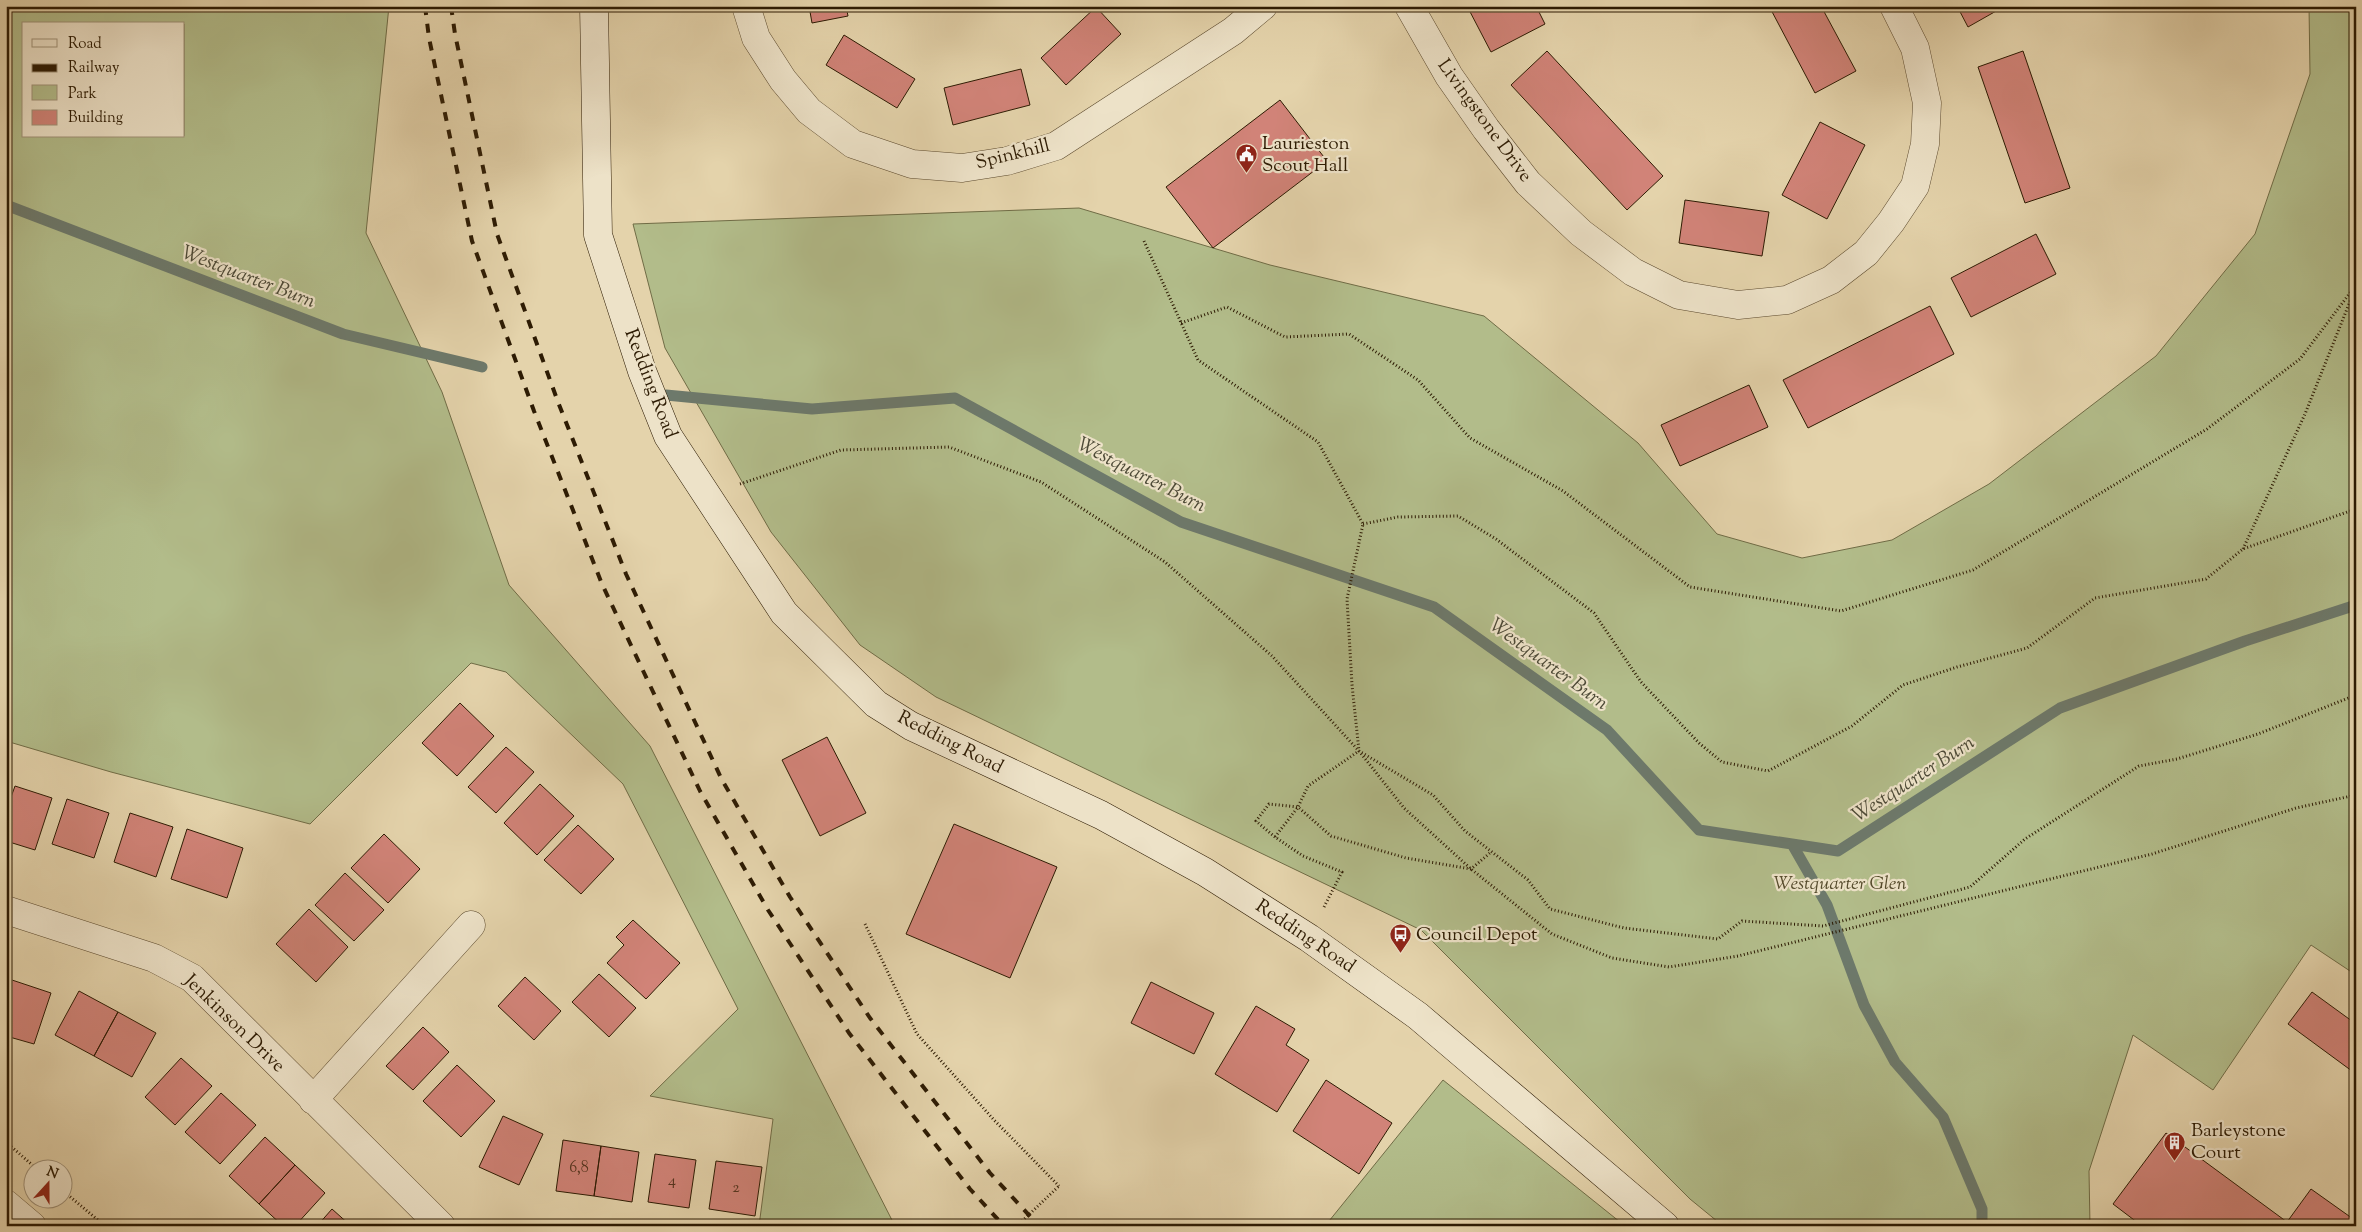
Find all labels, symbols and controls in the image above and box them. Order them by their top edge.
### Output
legend [22,22,185,138]
text: Road [68,34,102,55]
street label: Livingstone Drive [1430,54,1538,188]
text: Railway [68,58,120,79]
text: Park [68,84,97,105]
text: Building [68,108,123,129]
place label: Laurieston Scout Hall [1262,131,1350,180]
street label: Spinkhill [973,133,1053,177]
public building icon: Laurieston Scout Hall [1234,143,1258,174]
water label: Westquarter Burn [177,239,320,317]
street label: Redding Road [617,325,683,443]
water label: Westquarter Burn [1072,431,1211,521]
water label: Westquarter Burn [1482,612,1614,718]
street label: Redding Road [892,705,1008,781]
water label: Westquarter Burn [1847,729,1981,831]
park label: Westquarter Glen [1774,871,1906,898]
street label: Redding Road [1249,893,1361,981]
place label: Council Depot [1416,922,1538,949]
bus stop icon: Council Depot [1388,923,1412,954]
street label: Jenkinson Drive [177,968,291,1079]
place label: Barleystone Court [2191,1118,2286,1167]
building icon: Barleystone Court [2163,1130,2187,1161]
house number: 6,8 [569,1157,589,1180]
north arrow [22,1160,72,1210]
text: N [43,1162,61,1185]
house number: 4 [668,1170,676,1193]
house number: 2 [732,1177,740,1200]

